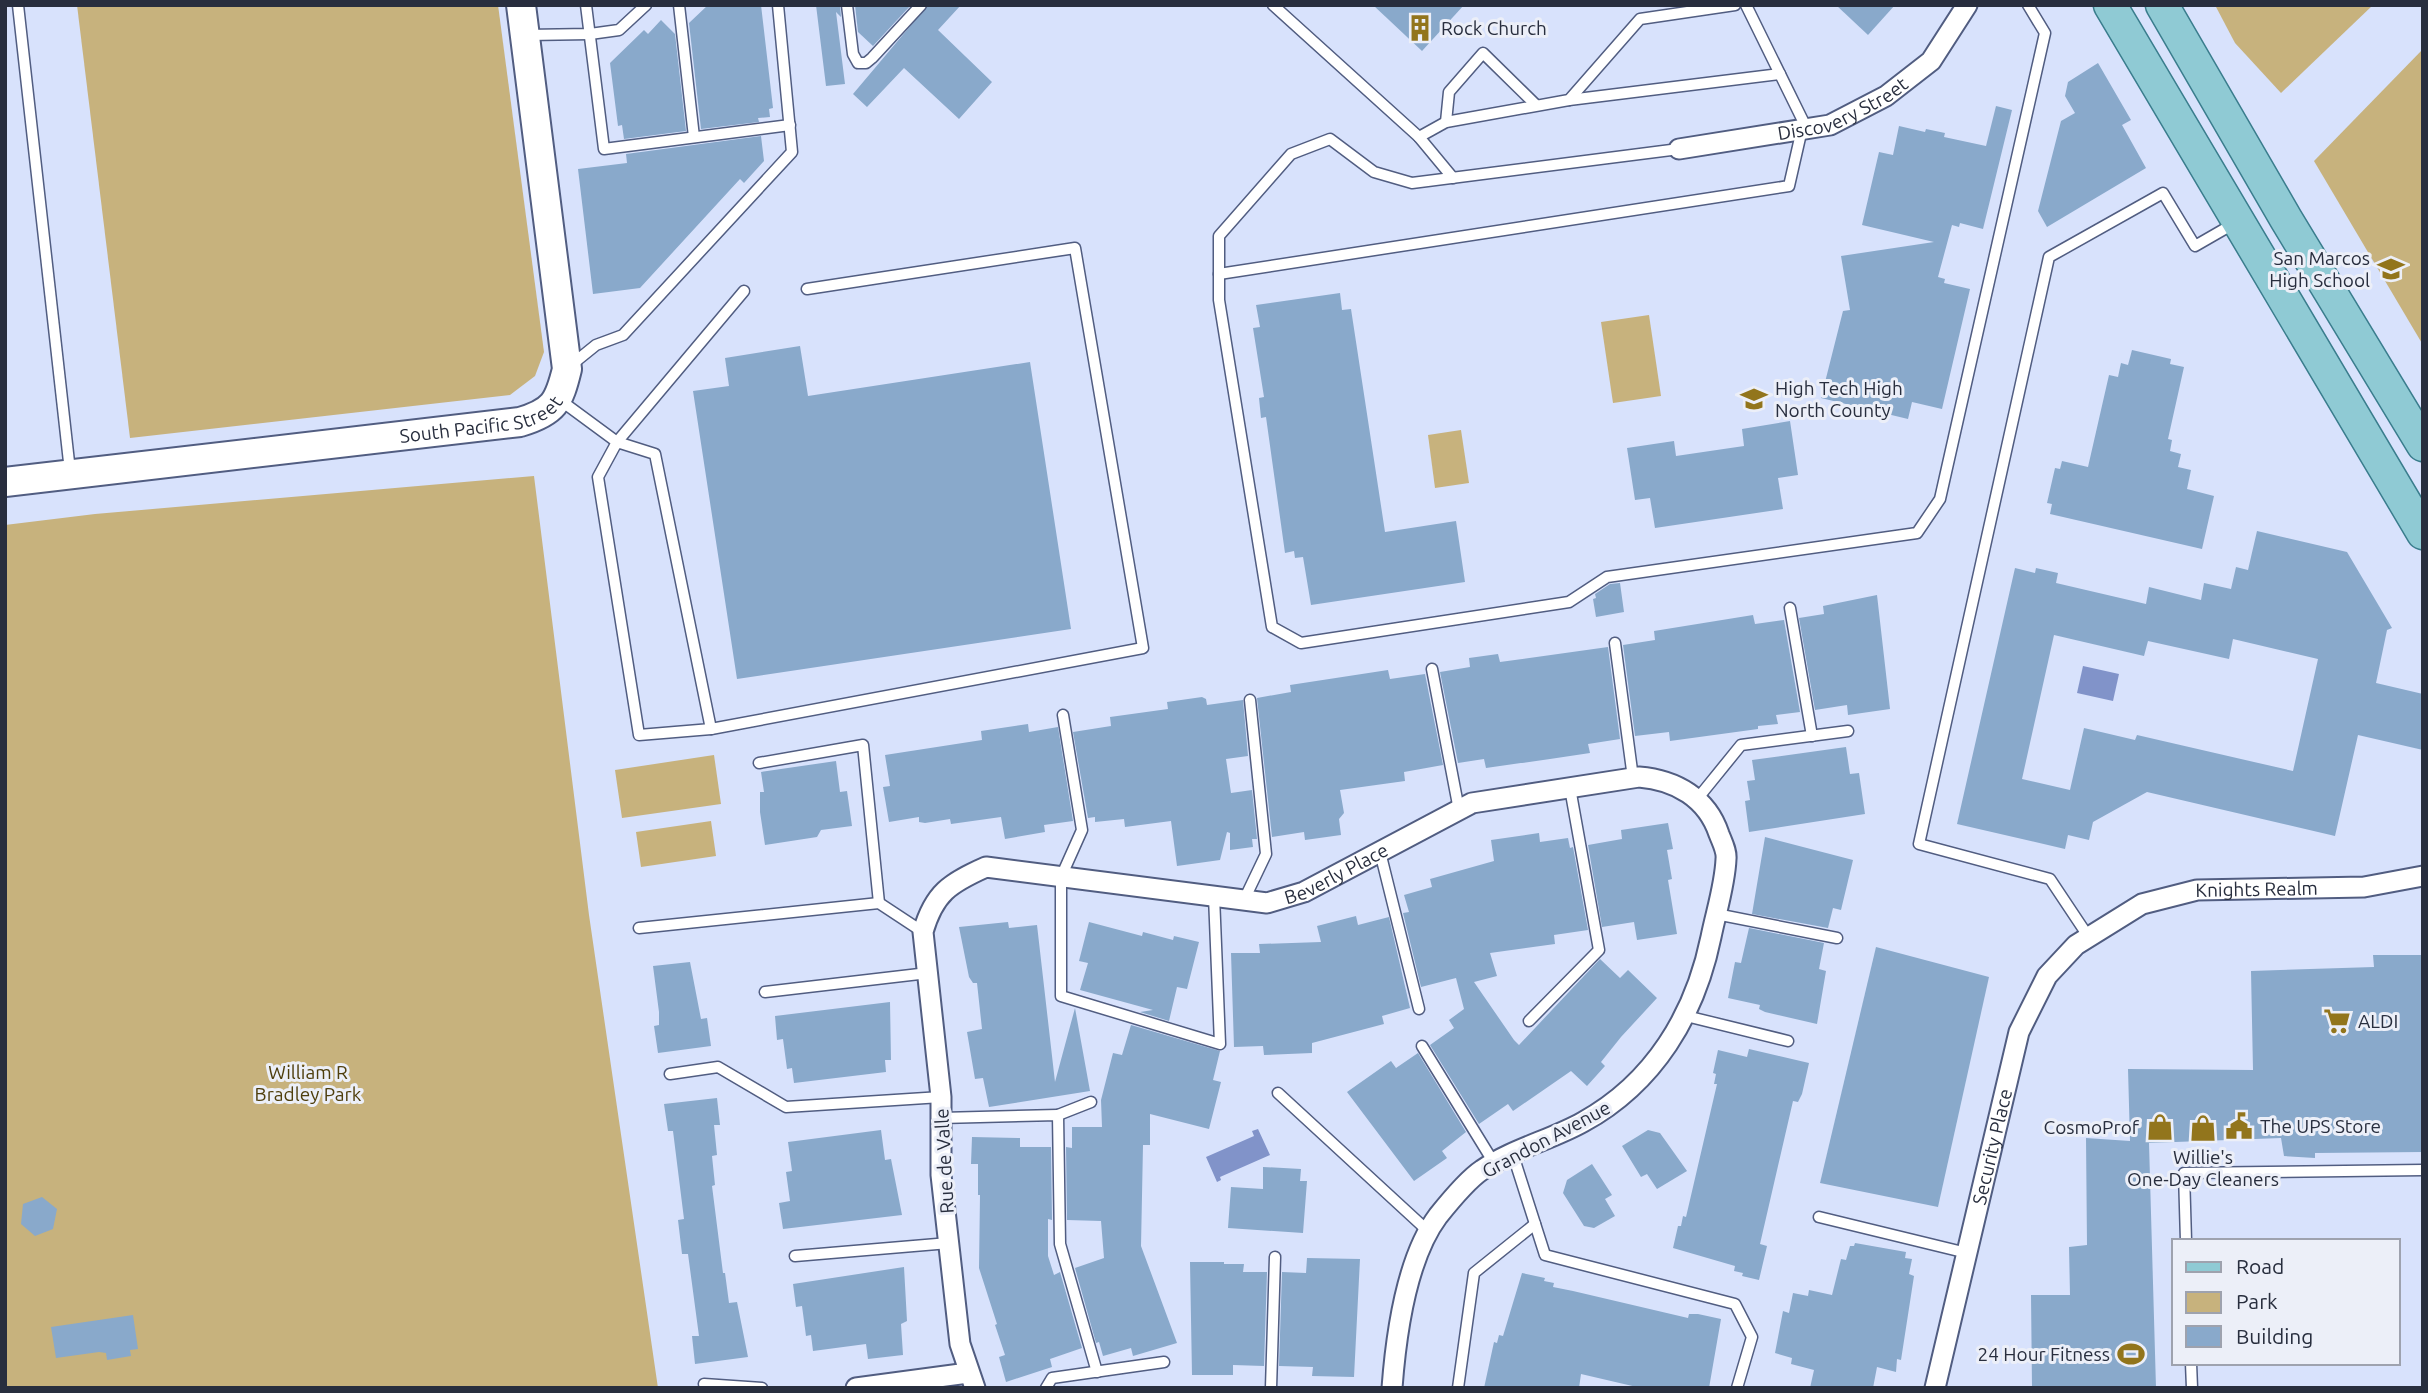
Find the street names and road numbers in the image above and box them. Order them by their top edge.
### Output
street label: Discovery Street [1776,72,1912,144]
street label: South Pacific Street [398,391,567,447]
street label: Beverly Place [1282,839,1392,908]
street label: Knights Realm [2195,877,2318,901]
street label: Security Place [1968,1086,2016,1207]
street label: Grandon Avenue [1478,1096,1614,1182]
street label: Rue de Valle [930,1108,958,1214]

